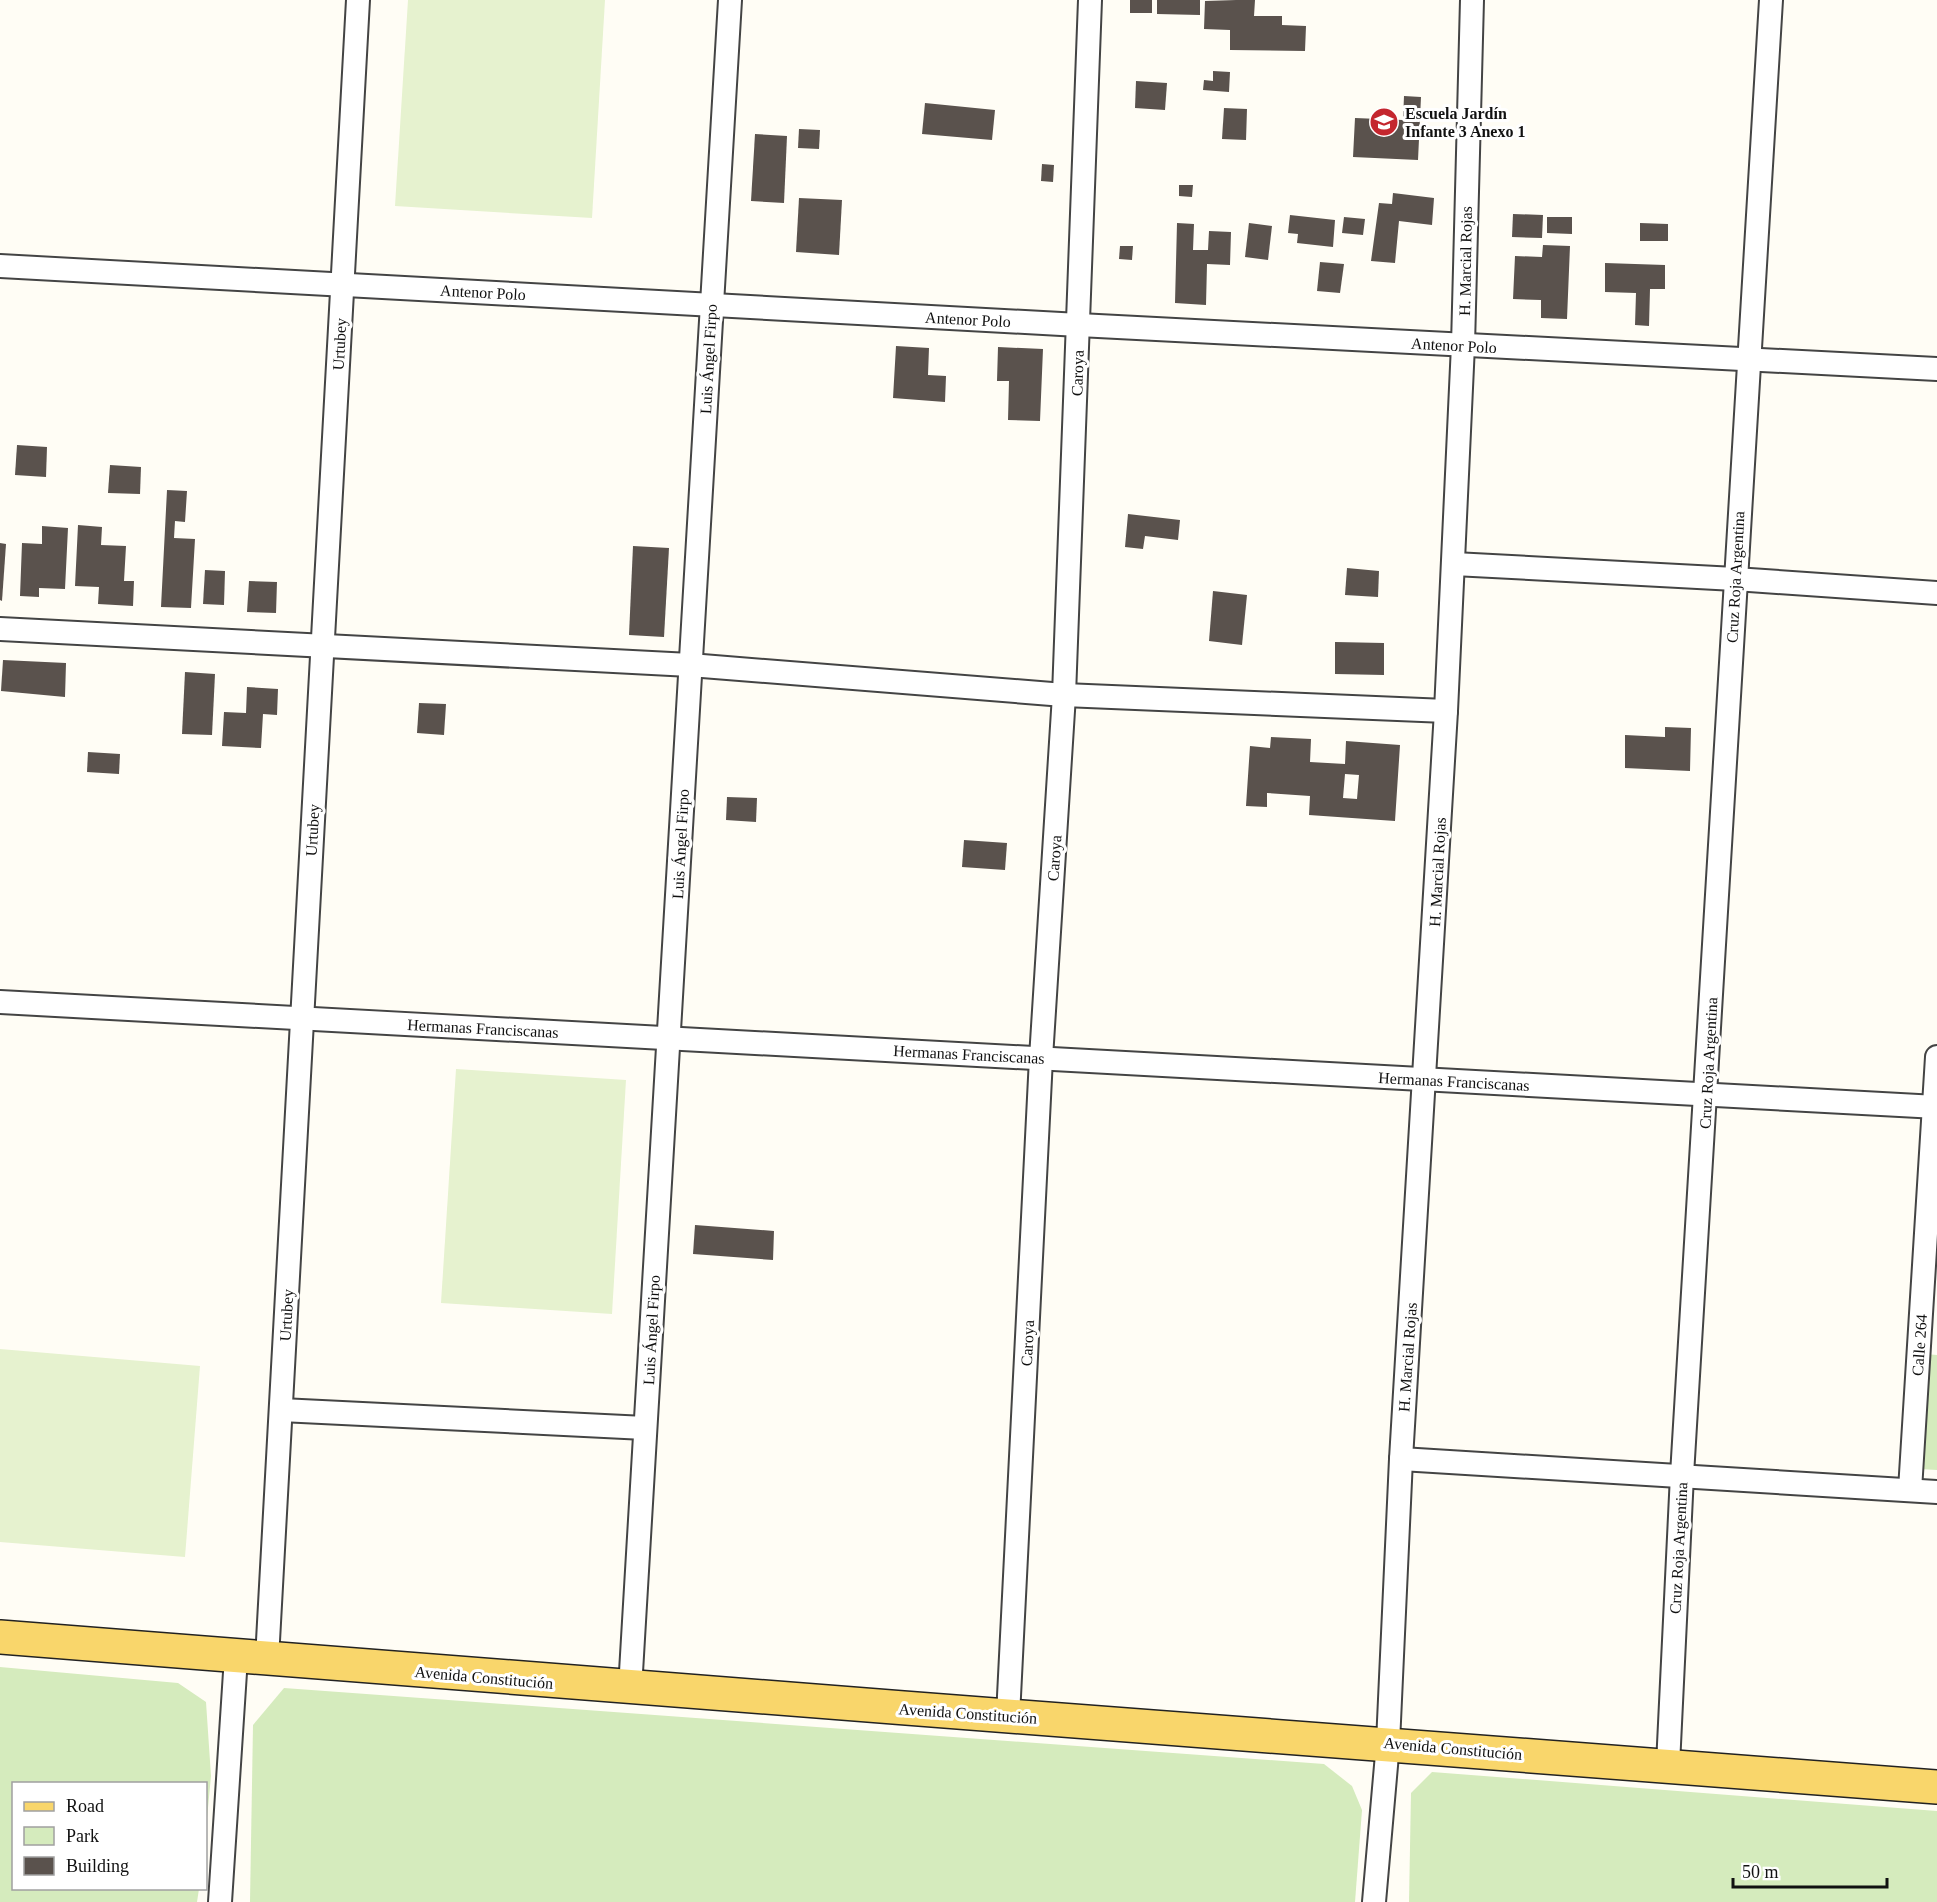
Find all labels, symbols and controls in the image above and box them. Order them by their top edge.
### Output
place label: Escuela Jardín Infante 3 Anexo 1 [1405,105,1525,140]
school or university icon: Escuela Jardín Infante 3 Anexo 1 [1368,106,1400,138]
street label: H. Marcial Rojas [1456,206,1476,316]
street label: Antenor Polo [440,282,526,303]
street label: Luis Ángel Firpo [696,303,721,415]
street label: Antenor Polo [925,309,1011,330]
street label: Urtubey [330,317,350,371]
street label: Antenor Polo [1411,335,1497,356]
street label: Caroya [1068,350,1088,396]
street label: Cruz Roja Argentina [1724,511,1748,643]
street label: Luis Ángel Firpo [668,788,693,900]
street label: Urtubey [303,803,323,857]
street label: H. Marcial Rojas [1426,817,1450,927]
street label: Caroya [1044,834,1066,882]
street label: Cruz Roja Argentina [1697,997,1721,1129]
street label: Hermanas Franciscanas [407,1016,559,1041]
street label: Hermanas Franciscanas [893,1042,1045,1067]
street label: Hermanas Franciscanas [1378,1069,1530,1094]
street label: Luis Ángel Firpo [639,1274,664,1386]
street label: Urtubey [277,1288,297,1342]
street label: H. Marcial Rojas [1395,1302,1421,1412]
street label: Calle 264 [1909,1314,1930,1376]
street label: Caroya [1018,1320,1038,1367]
street label: Cruz Roja Argentina [1667,1482,1691,1614]
street label: Avenida Constitución [414,1663,554,1692]
street label: Avenida Constitución [898,1700,1038,1727]
street label: Avenida Constitución [1383,1734,1523,1763]
legend [12,1782,207,1890]
text: Road [66,1796,104,1816]
text: Park [66,1826,99,1846]
scale bar [1733,1851,1888,1889]
text: Building [66,1856,129,1876]
text: 50 m [1742,1862,1779,1882]

